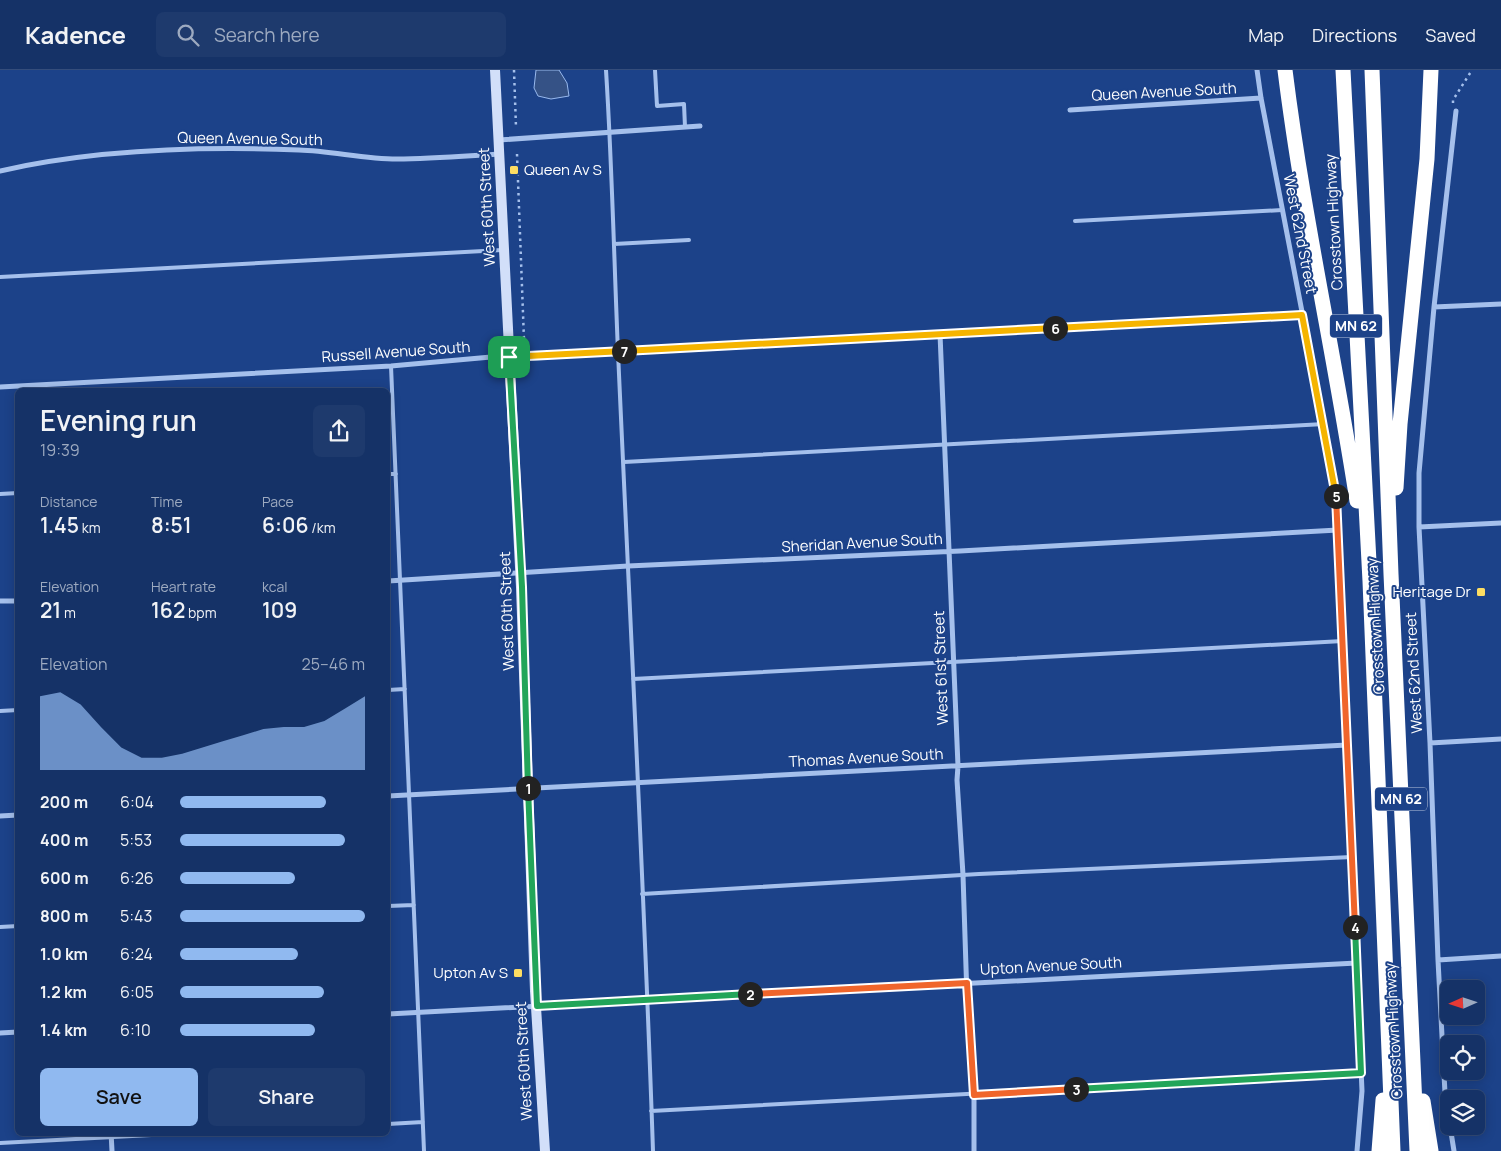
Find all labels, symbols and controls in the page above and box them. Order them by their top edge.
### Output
search box [156,12,506,57]
text: Kadence [25,18,126,51]
icon: search [174,21,202,49]
text: Search here [214,22,320,48]
text: Map [1248,23,1284,47]
text: Directions [1312,23,1397,47]
text: Saved [1425,23,1476,47]
street label: Queen Avenue South [1091,77,1237,106]
street label: Queen Avenue South [177,127,323,150]
street label: West 60th Street [473,147,500,267]
street label: Crosstown Highway [1319,153,1348,291]
place label: Queen Av S [524,159,602,180]
marker: Queen Av S [508,164,520,176]
street label: West 62nd Street [1279,172,1322,296]
road number: MN 62 [1330,315,1382,338]
pin: 6 [1042,316,1068,340]
text: 6 [1051,319,1060,338]
street label: Russell Avenue South [321,336,471,367]
pin [488,336,530,378]
pin: 7 [612,338,636,364]
text: 7 [621,342,628,361]
icon: arrive [495,343,523,371]
text: Evening run [40,401,197,439]
button: share [313,405,365,457]
text: 19:39 [40,439,80,461]
pin: 5 [1324,484,1348,508]
text: 5 [1332,487,1341,506]
text: Distance [40,492,97,511]
text: Time [151,492,183,511]
text: Pace [262,492,294,511]
text: 1.45 [40,511,79,539]
text: 8:51 [151,511,192,539]
text: 6:06 [262,511,308,539]
text: km [79,518,101,537]
text: /km [308,518,336,537]
street label: Sheridan Avenue South [781,528,943,557]
street label: West 60th Street [494,551,519,671]
street label: Crosstown Highway [1361,557,1390,695]
text: Elevation [40,577,99,596]
text: Heart rate [151,577,216,596]
text: kcal [262,577,288,596]
place label: Heritage Dr [1393,581,1472,602]
marker: Heritage Dr [1475,586,1487,598]
text: 21 [40,596,61,624]
text: 162 [151,596,185,624]
text: 109 [262,596,297,624]
text: m [61,603,76,622]
text: bpm [185,603,217,622]
street label: West 61st Street [928,610,953,726]
street label: West 62nd Street [1400,612,1427,734]
text: Elevation [40,653,108,675]
text: 25–46 m [302,653,365,675]
street label: Thomas Avenue South [788,743,944,772]
pin: 1 [516,776,540,800]
text: 1 [525,779,532,798]
road number: MN 62 [1375,788,1427,811]
text: 200 m [40,791,88,813]
text: 6:04 [120,791,154,813]
text: 400 m [40,829,88,851]
text: 5:53 [120,829,152,851]
text: 600 m [40,867,89,889]
text: 6:26 [120,867,154,889]
text: 800 m [40,905,88,927]
text: 5:43 [120,905,152,927]
pin: 4 [1342,914,1368,940]
text: 4 [1351,918,1360,937]
text: 1.0 km [40,943,88,965]
text: 6:24 [120,943,153,965]
street label: Upton Avenue South [979,951,1123,980]
place label: Upton Av S [433,962,508,983]
street label: Crosstown Highway [1379,962,1408,1100]
marker: Upton Av S [512,967,524,979]
north arrow [1440,980,1485,1025]
map controls [1440,980,1485,1135]
text: 1.2 km [40,981,87,1003]
text: 6:05 [120,981,154,1003]
pin: 2 [738,982,762,1006]
text: 2 [746,985,755,1004]
street label: West 60th Street [510,1001,537,1121]
text: 1.4 km [40,1019,87,1041]
text: 6:10 [120,1019,151,1041]
button: locate [1440,1035,1485,1080]
button: Save [40,1068,198,1126]
button: Share [208,1068,365,1126]
pin: 3 [1064,1076,1088,1102]
text: 3 [1072,1080,1081,1099]
button: layers [1440,1090,1485,1135]

